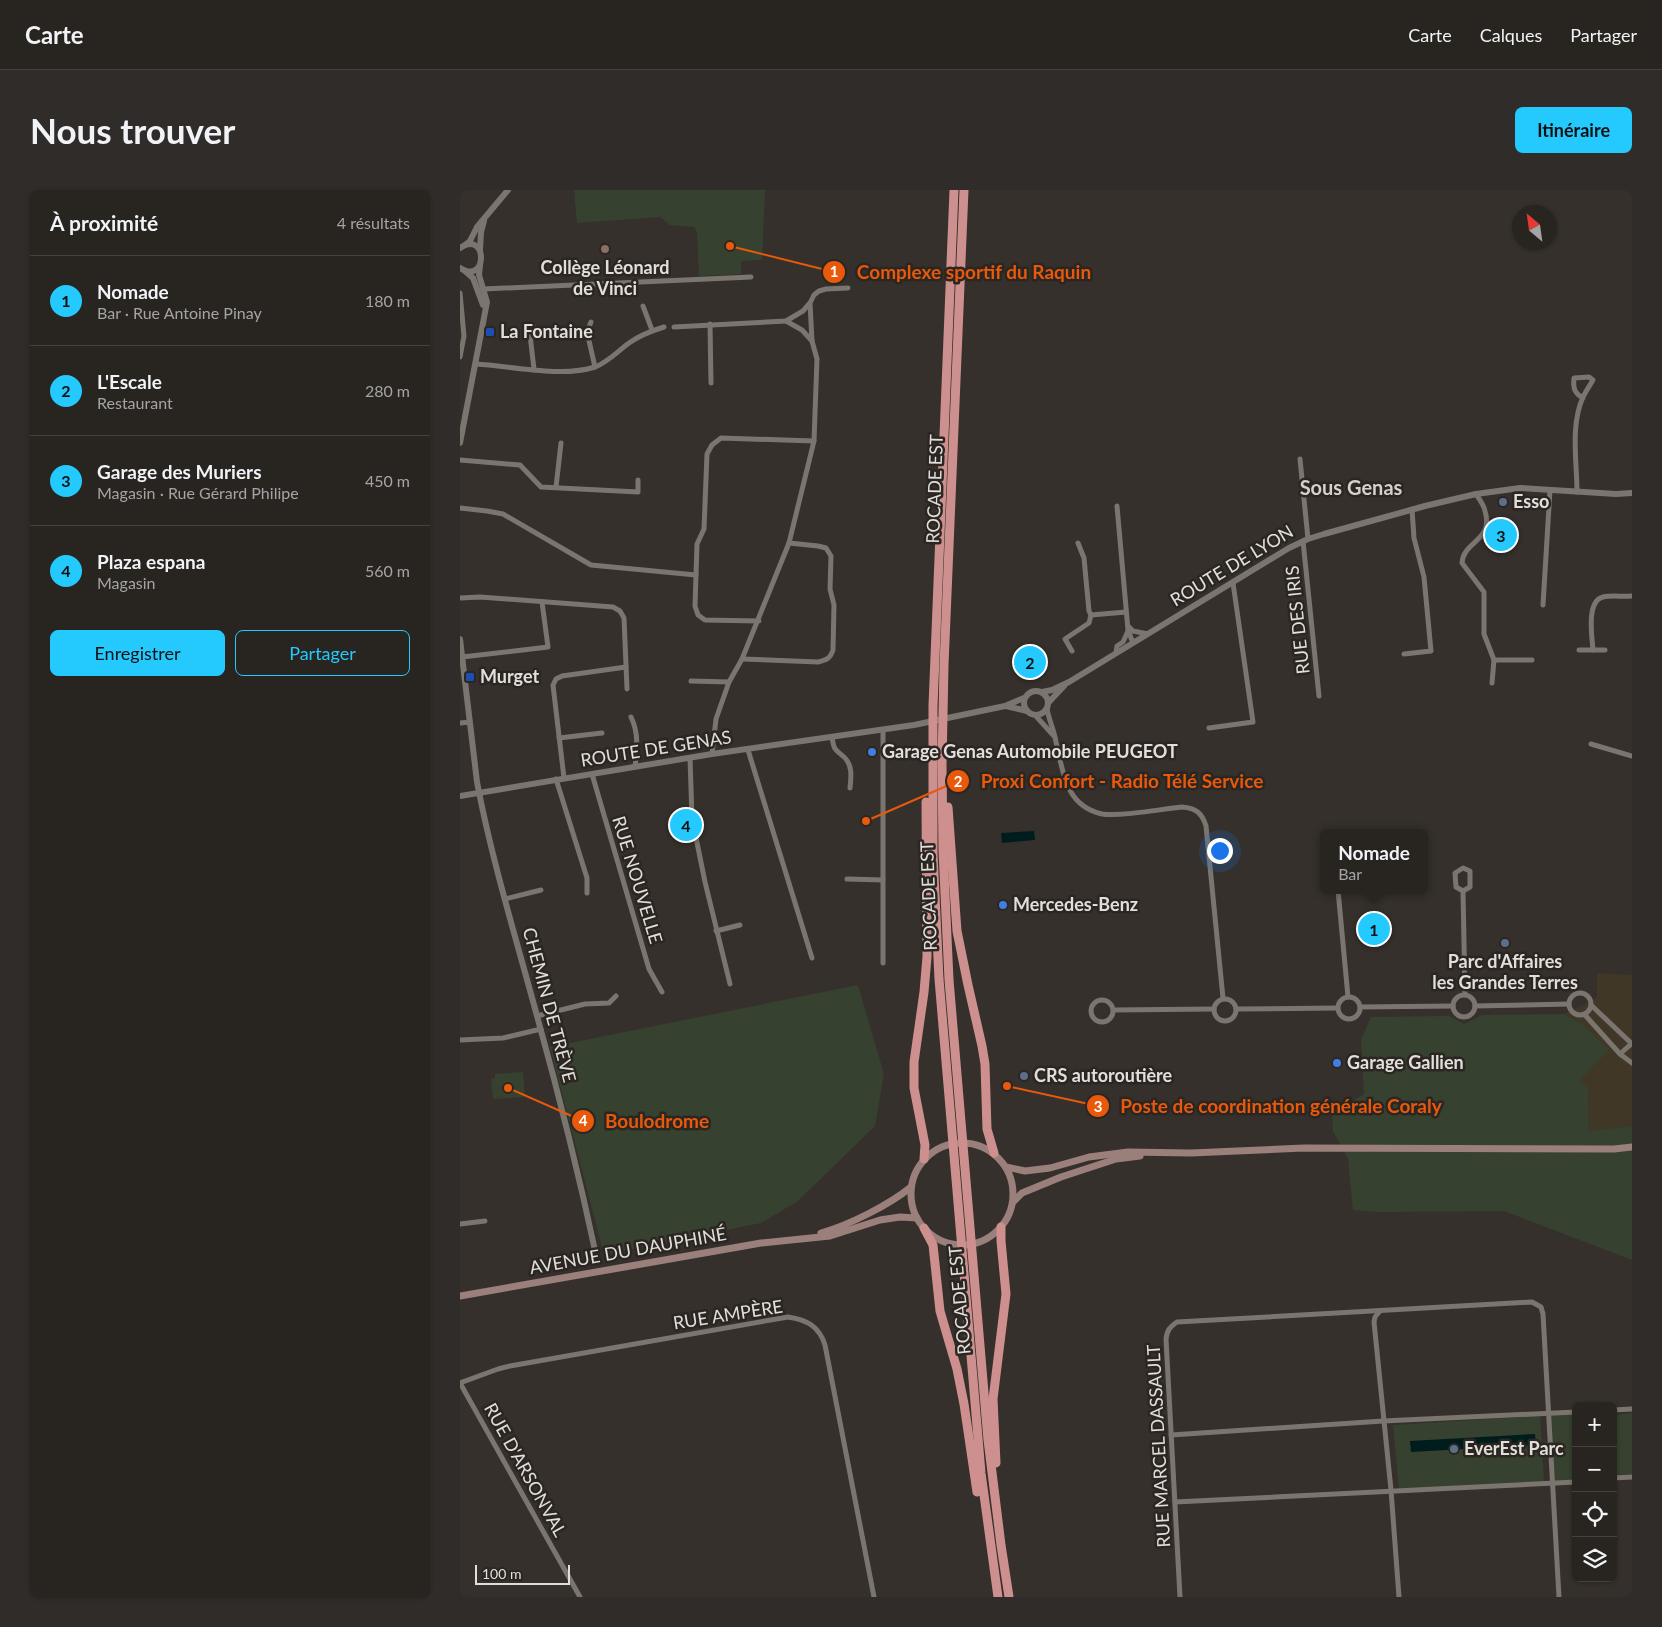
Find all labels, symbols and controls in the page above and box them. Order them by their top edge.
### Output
text: Carte [25,20,84,49]
text: Carte [1408,24,1452,46]
text: Calques [1480,24,1542,46]
text: Partager [1570,24,1637,46]
button: Itinéraire [1515,107,1632,153]
text: Nous trouver [30,109,235,151]
north arrow [1512,205,1557,250]
text: À proximité [50,210,158,235]
text: 4 résultats [337,213,410,232]
marker: Collège Léonard de Vinci [599,243,611,255]
callout: Complexe sportif du Raquin [822,255,1101,289]
place label: Collège Léonard de Vinci [541,256,669,299]
text: Complexe sportif du Raquin [857,260,1091,283]
text: 1 [830,262,838,280]
text: Nomade [97,280,169,303]
text: 1 [61,291,71,310]
text: 180 m [365,291,410,310]
text: Bar · Rue Antoine Pinay [97,303,262,322]
place label: La Fontaine [500,320,593,342]
marker: La Fontaine [484,326,496,338]
text: L'Escale [97,370,162,393]
text: 2 [61,381,71,400]
text: 280 m [365,381,410,400]
text: Restaurant [97,393,173,412]
street label: ROCADE EST [921,434,947,544]
text: Garage des Muriers [97,460,262,483]
text: 3 [61,471,71,490]
text: 450 m [365,471,410,490]
district label: Sous Genas [1300,475,1403,499]
text: Magasin · Rue Gérard Philipe [97,483,299,502]
place label: Esso [1513,490,1549,512]
marker: Esso [1497,496,1509,508]
pin: 3 [1485,516,1517,554]
street label: ROUTE DE LYON [1166,520,1297,610]
text: Plaza espana [97,550,205,573]
text: 4 [61,561,71,580]
text: 560 m [365,561,410,580]
street label: RUE DES IRIS [1280,565,1314,675]
text: Magasin [97,573,156,592]
button: Enregistrer [50,630,225,676]
button: Partager [235,630,410,676]
pin: 2 [1014,643,1046,681]
place label: Murget [480,665,539,687]
marker: Murget [464,671,476,683]
street label: ROUTE DE GENAS [579,725,733,771]
place label: Garage Genas Automobile PEUGEOT [882,740,1178,762]
marker: Garage Genas Automobile PEUGEOT [866,746,878,758]
callout: Proxi Confort - Radio Télé Service [945,764,1273,798]
text: Proxi Confort - Radio Télé Service [981,769,1263,792]
text: 2 [954,772,963,790]
pin: 4 [670,806,702,844]
street label: RUE NOUVELLE [608,813,668,946]
popup [1320,829,1428,894]
your location [1207,838,1233,864]
street label: ROCADE EST [915,841,941,951]
text: Nomade [1338,841,1410,864]
text: Bar [1338,864,1362,883]
place label: Mercedes-Benz [1013,893,1138,915]
marker: Mercedes-Benz [997,899,1009,911]
pin: 1 [1358,910,1390,948]
street label: CHEMIN DE TRÈVE [519,925,581,1085]
marker: Parc d'Affaires les Grandes Terres [1499,937,1511,949]
place label: Parc d'Affaires les Grandes Terres [1432,950,1578,993]
place label: Garage Gallien [1347,1051,1464,1073]
marker: Garage Gallien [1331,1057,1343,1069]
place label: CRS autoroutière [1034,1064,1173,1086]
marker: CRS autoroutière [1018,1070,1030,1082]
callout: Poste de coordination générale Coraly [1085,1089,1451,1123]
text: Poste de coordination générale Coraly [1120,1094,1443,1117]
text: 3 [1094,1097,1102,1115]
callout: Boulodrome [570,1104,719,1138]
text: Boulodrome [605,1109,709,1132]
text: 4 [579,1111,588,1129]
street label: AVENUE DU DAUPHINÉ [528,1222,728,1278]
street label: ROCADE EST [943,1244,975,1355]
street label: RUE AMPÈRE [671,1294,784,1334]
street label: RUE MARCEL DASSAULT [1142,1344,1174,1548]
street label: RUE D'ARSONVAL [480,1399,572,1540]
map controls [1572,1402,1617,1582]
button: + [1572,1402,1617,1447]
place label: EverEst Parc [1464,1437,1564,1459]
marker: EverEst Parc [1448,1443,1460,1455]
button: − [1572,1447,1617,1492]
button: locate [1572,1492,1617,1537]
button: layers [1572,1537,1617,1582]
scale bar [475,1562,570,1585]
text: 100 m [482,1565,521,1582]

